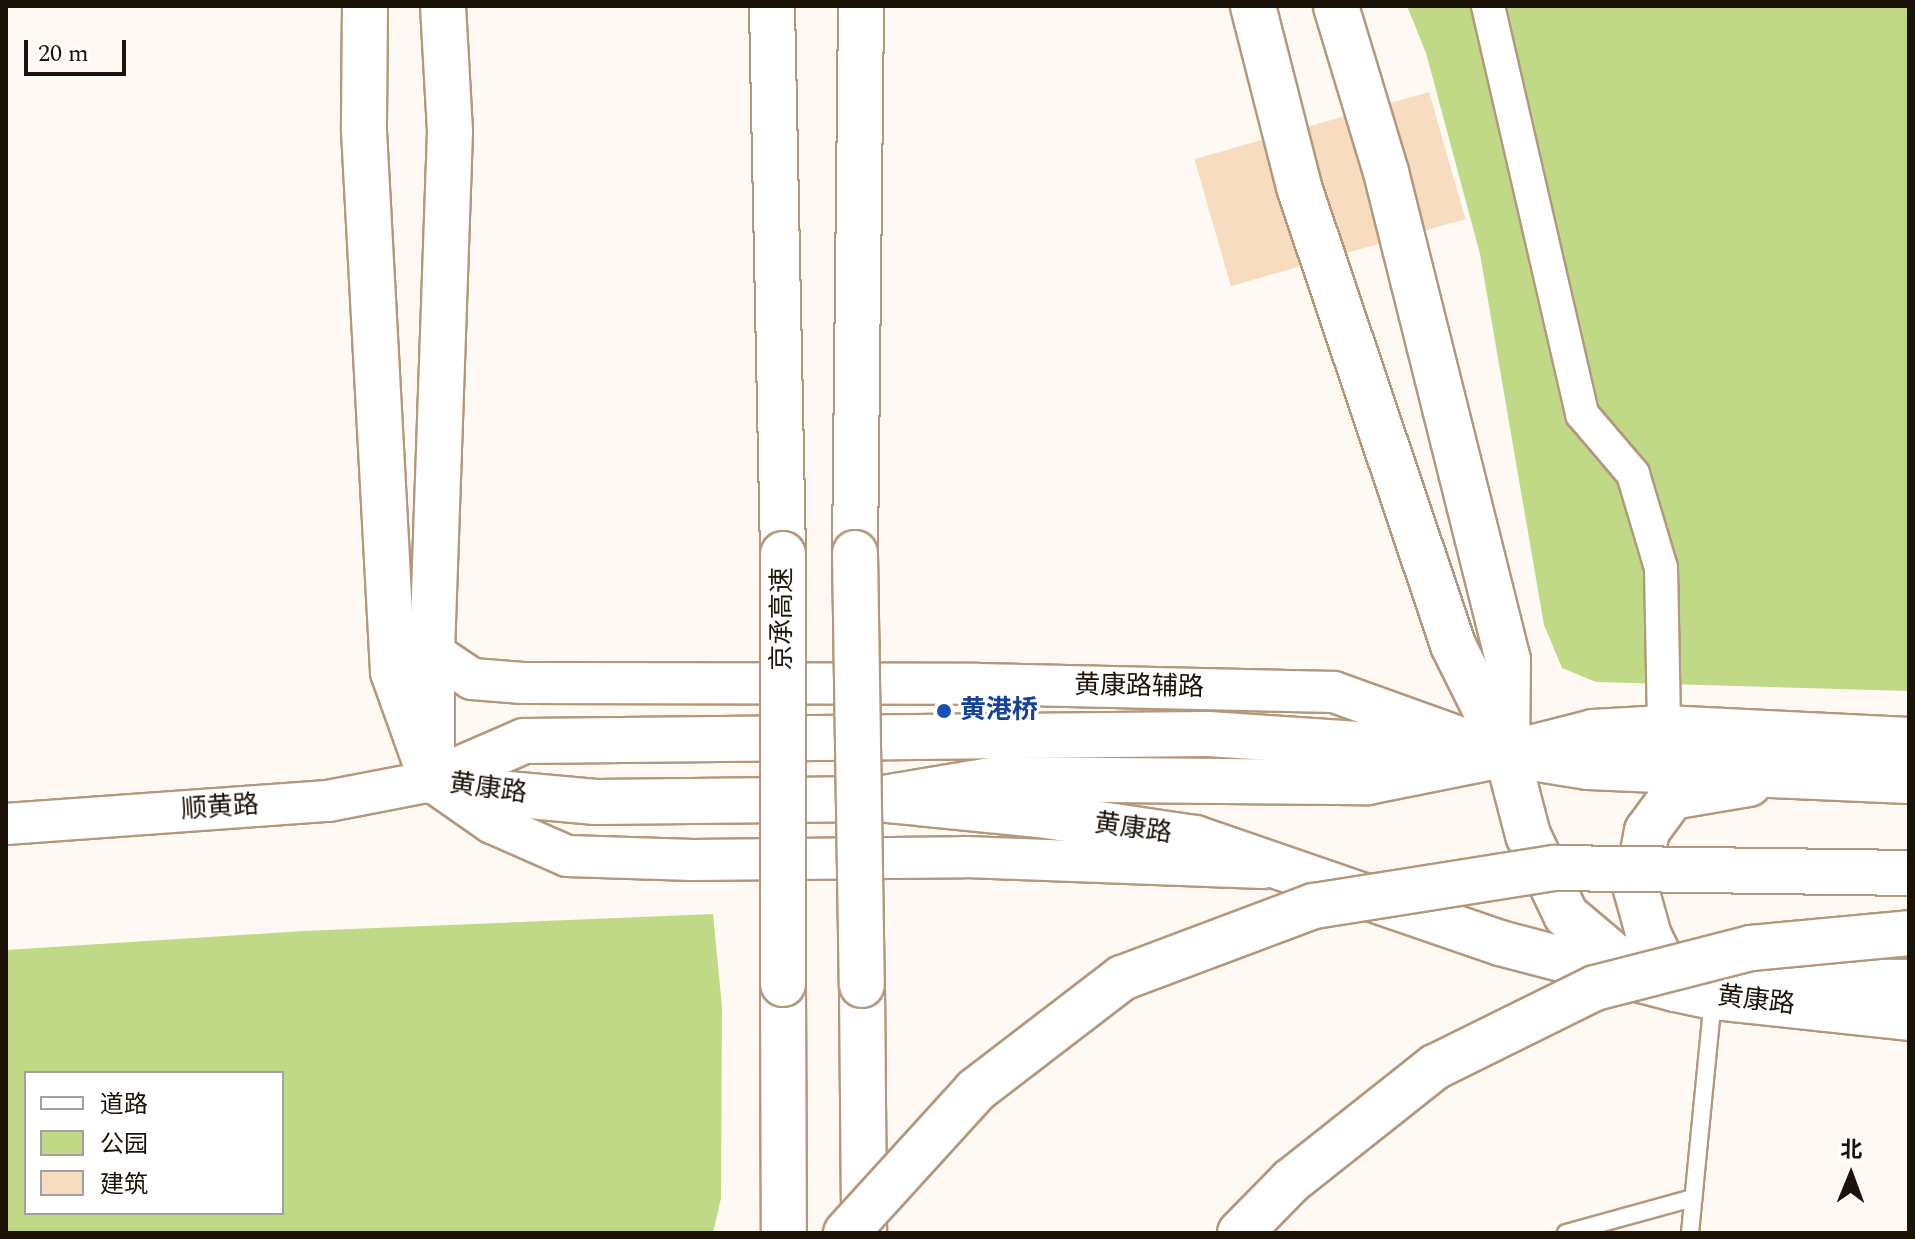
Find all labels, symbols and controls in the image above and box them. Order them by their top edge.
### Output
scale bar [28,24,130,74]
text: 20 m [38,36,89,72]
street label: 京承高速 [767,567,799,671]
street label: 黄康路辅路 [1074,670,1204,704]
place label: 黄港桥 [960,695,1038,727]
marker: 黄港桥 [935,702,953,720]
street label: 黄康路 [447,768,529,810]
street label: 顺黄路 [180,790,260,826]
street label: 黄康路 [1092,808,1174,850]
street label: 黄康路 [1715,981,1797,1021]
legend [24,1071,284,1215]
text: 道路 [100,1087,148,1123]
text: 公园 [100,1127,148,1163]
text: 北 [1840,1134,1863,1167]
north arrow [1811,1135,1891,1215]
text: 建筑 [100,1167,148,1203]

